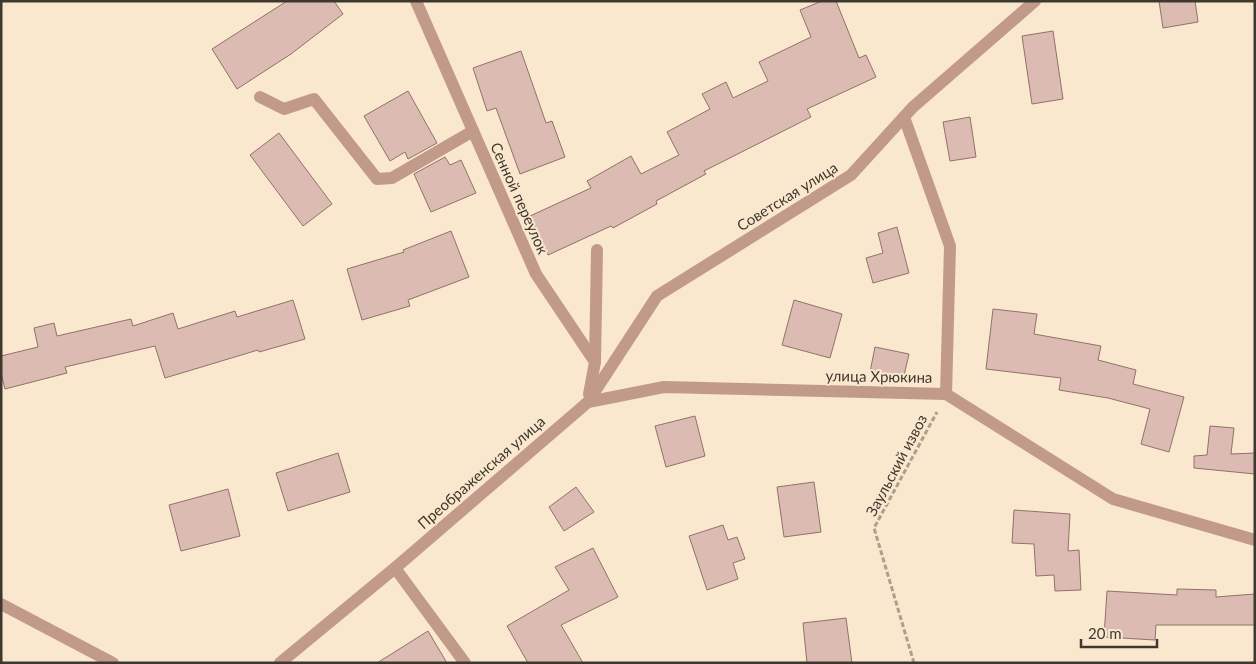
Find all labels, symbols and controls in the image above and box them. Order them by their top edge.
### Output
street label: Сенной переулок [487,139,553,257]
street label: Советская улица [733,158,841,234]
street label: улица Хрюкина [825,366,933,386]
street label: Заульский извоз [862,411,931,519]
street label: Преображенская улица [414,412,548,532]
scale bar [1081,616,1157,648]
text: 20 m [1088,624,1122,642]

